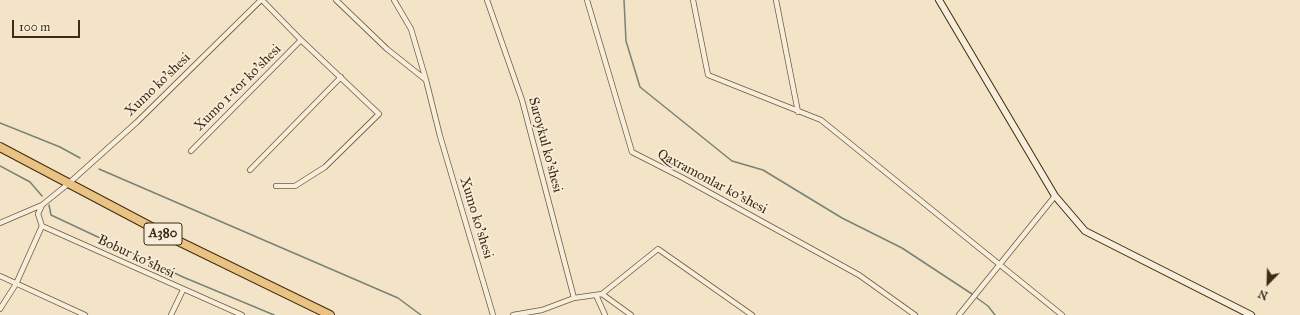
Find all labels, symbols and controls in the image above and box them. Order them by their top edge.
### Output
scale bar [14,12,82,38]
text: 100 m [19,20,50,34]
street label: Xumo 1-tor ko'shesi [191,41,285,135]
street label: Xumo ko'shesi [122,50,194,120]
street label: Saroykul ko'shesi [524,96,566,194]
street label: Qaxramonlar ko'shesi [654,146,770,218]
street label: Xumo ko'shesi [456,175,496,261]
road number: A380 [144,223,182,245]
street label: Bobur ko'shesi [95,232,177,282]
north arrow [1248,263,1288,303]
text: N [1256,287,1270,302]

